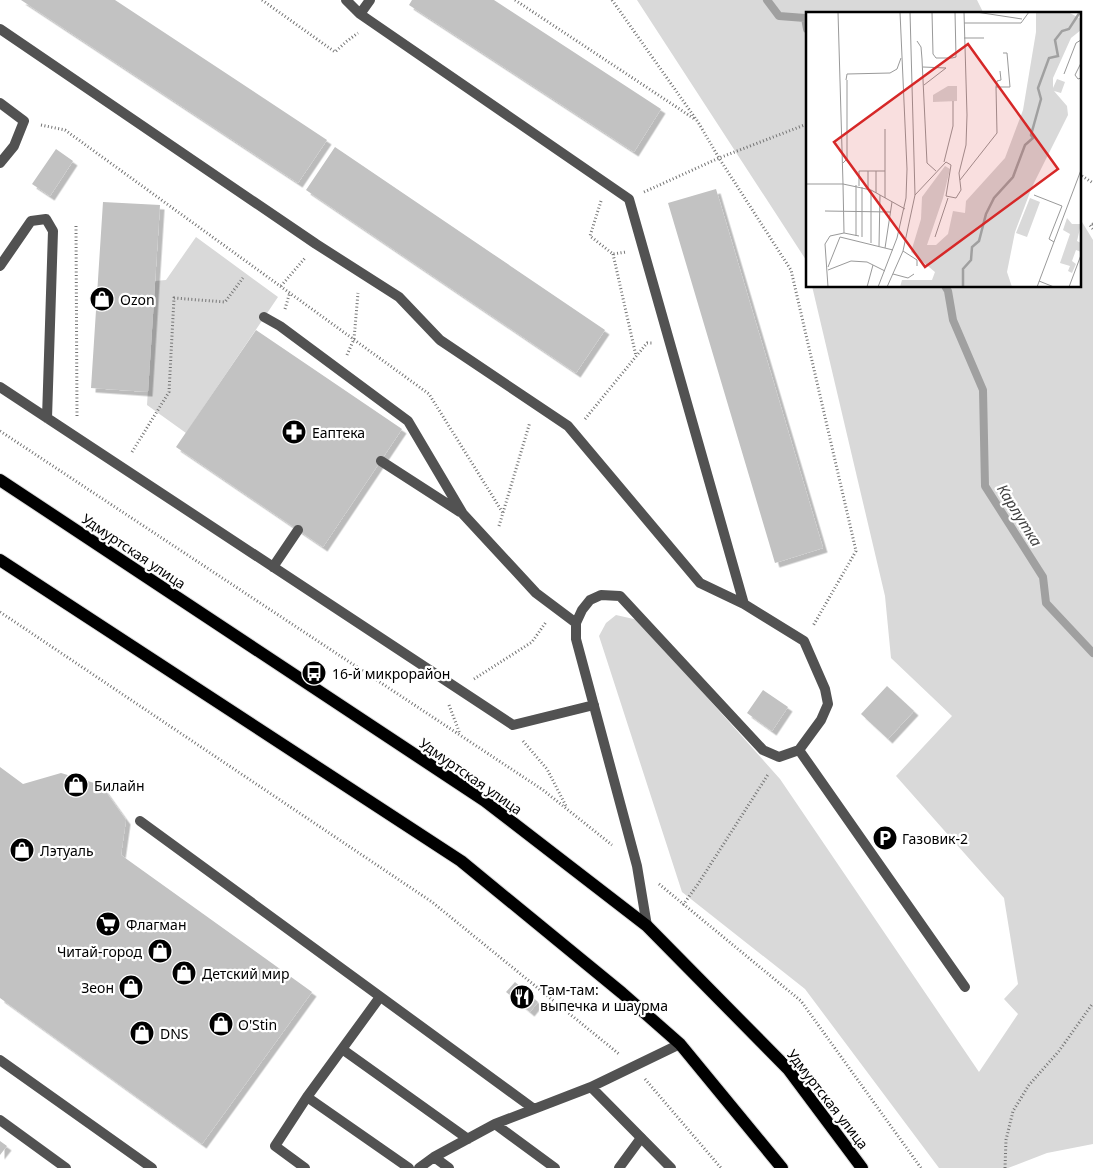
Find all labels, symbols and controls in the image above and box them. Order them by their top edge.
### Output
inset map [806,12,1080,288]
shop icon: Ozon [89,286,115,312]
place label: Ozon [120,290,155,309]
pharmacy icon: Еаптека [281,419,307,445]
place label: Еаптека [312,423,365,442]
water label: Карлутка [993,480,1047,550]
street label: Удмуртская улица [78,509,190,593]
bus stop icon: 16-й микрорайон [301,660,327,686]
place label: 16-й микрорайон [332,664,450,683]
street label: Удмуртская улица [416,733,526,819]
shop icon: Билайн [63,772,89,798]
place label: Билайн [94,776,145,795]
parking icon: Газовик-2 [872,825,898,851]
place label: Газовик-2 [902,829,968,848]
shop icon: Лэтуаль [9,837,35,863]
place label: Лэтуаль [40,841,94,860]
supermarket icon: Флагман [95,911,121,937]
place label: Флагман [126,915,187,934]
shop icon: Читай-город [147,938,173,964]
place label: Читай-город [57,942,142,961]
shop icon: Детский мир [171,960,197,986]
place label: Детский мир [202,964,289,983]
shop icon: Зеон [118,974,144,1000]
place label: Зеон [81,978,114,997]
place label: Там-там: выпечка и шаурма [540,980,668,1015]
restaurant icon: Там-там: выпечка и шаурма [509,984,535,1010]
shop icon: O'Stin [208,1011,234,1037]
place label: O'Stin [238,1015,277,1034]
shop icon: DNS [129,1020,155,1046]
place label: DNS [160,1024,189,1043]
street label: Удмуртская улица [783,1045,873,1153]

